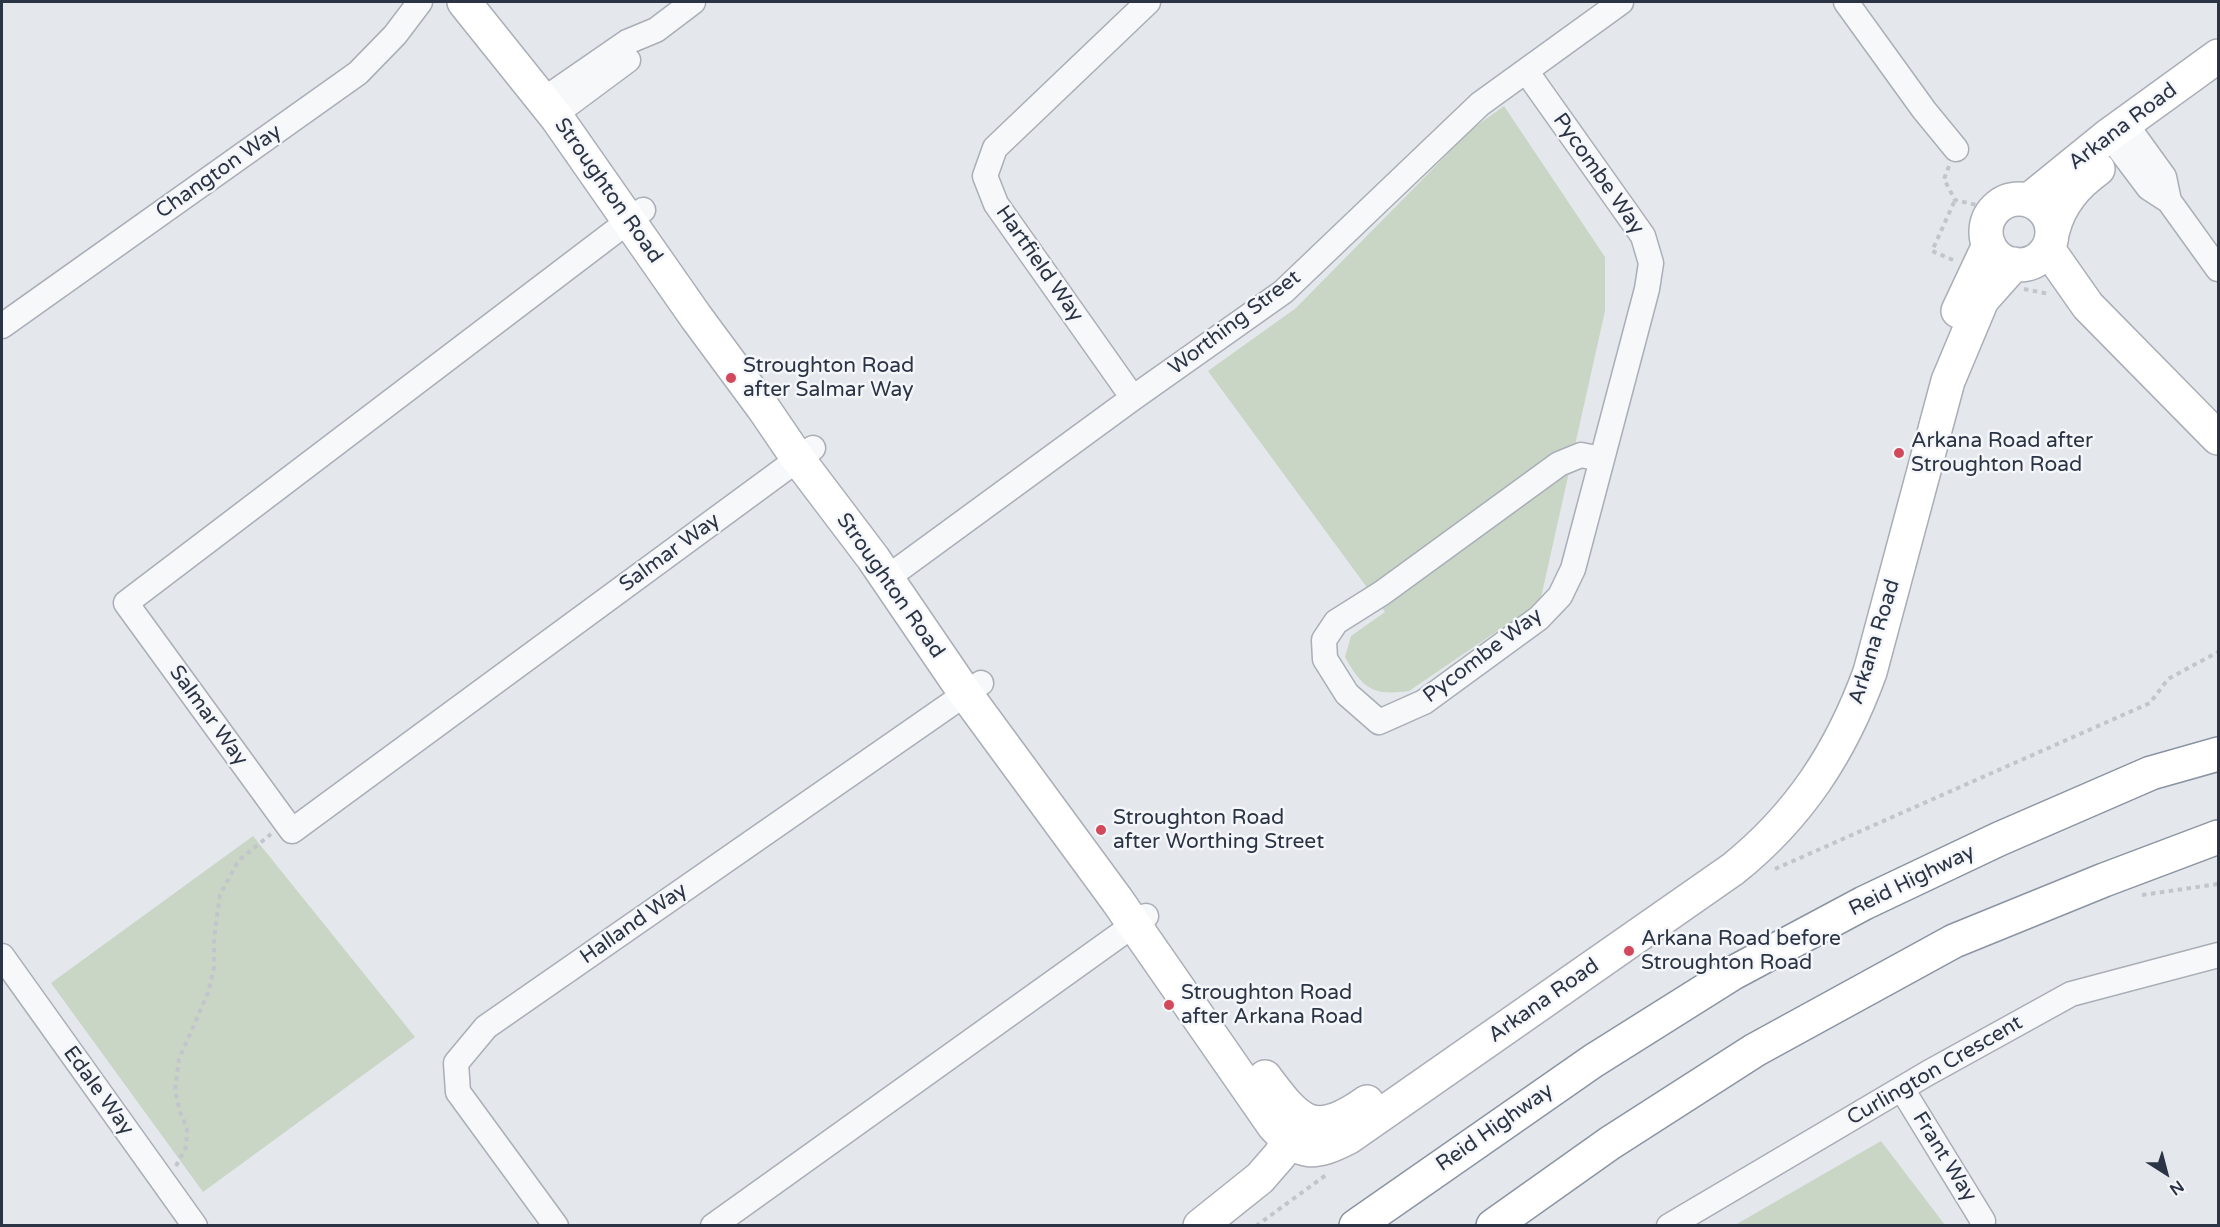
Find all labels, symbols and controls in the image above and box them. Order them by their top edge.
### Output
street label: Arkana Road [2064,78,2182,176]
street label: Pycombe Way [1547,109,1649,239]
street label: Stroughton Road [549,114,667,268]
street label: Changton Way [151,119,287,225]
street label: Hartfield Way [990,201,1088,327]
street label: Worthing Street [1164,265,1306,381]
place label: Stroughton Road after Salmar Way [743,353,914,403]
marker: Stroughton Road after Salmar Way [724,371,738,385]
place label: Arkana Road after Stroughton Road [1911,428,2093,478]
marker: Arkana Road after Stroughton Road [1892,446,1906,460]
street label: Salmar Way [615,508,725,598]
street label: Stroughton Road [831,509,949,663]
street label: Arkana Road [1844,576,1906,708]
street label: Pycombe Way [1419,603,1547,709]
street label: Salmar Way [163,661,253,771]
place label: Stroughton Road after Worthing Street [1113,805,1324,855]
marker: Stroughton Road after Worthing Street [1094,823,1108,837]
street label: Reid Highway [1845,840,1979,922]
street label: Halland Way [576,878,692,970]
place label: Arkana Road before Stroughton Road [1641,926,1841,976]
marker: Arkana Road before Stroughton Road [1622,944,1636,958]
street label: Arkana Road [1484,954,1604,1048]
place label: Stroughton Road after Arkana Road [1181,980,1363,1030]
marker: Stroughton Road after Arkana Road [1162,998,1176,1012]
street label: Curlington Crescent [1843,1011,2027,1131]
street label: Edale Way [57,1042,139,1140]
street label: Reid Highway [1432,1078,1558,1178]
street label: Frant Way [1906,1107,1982,1207]
north arrow [2136,1143,2196,1203]
text: N [2166,1176,2188,1199]

